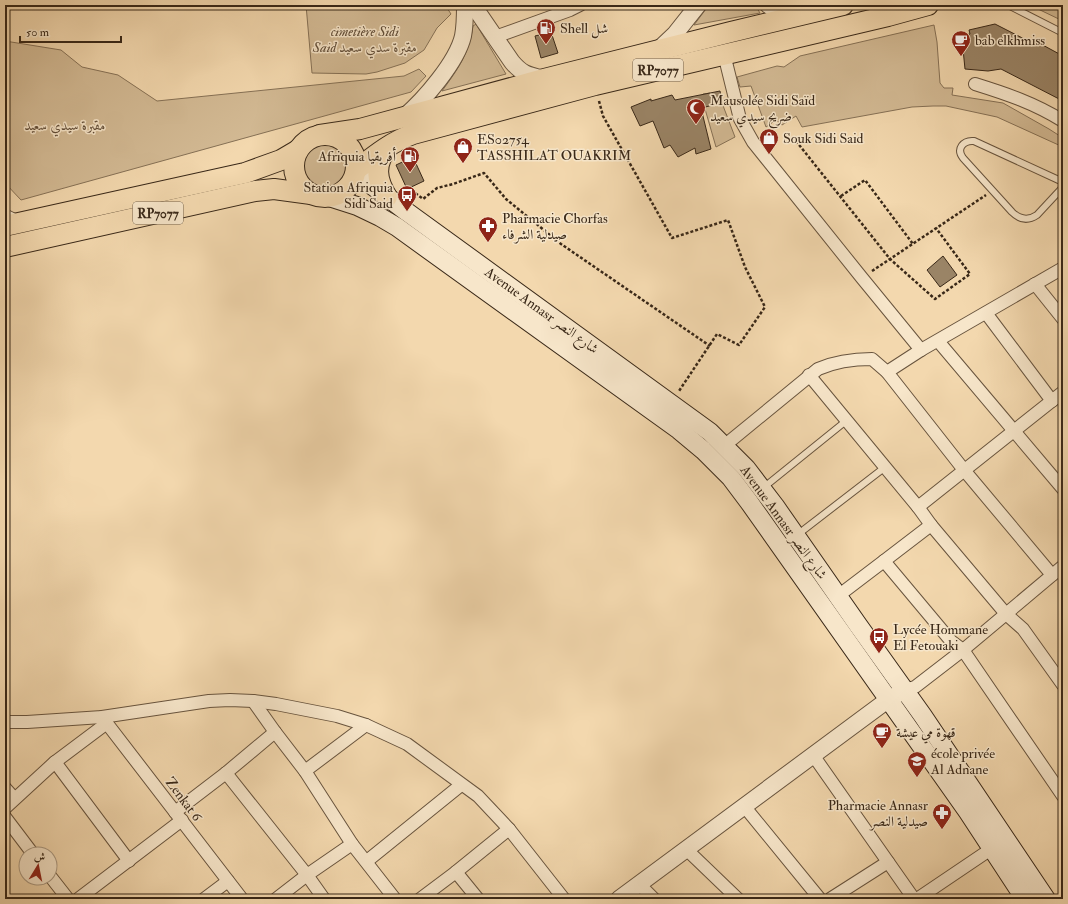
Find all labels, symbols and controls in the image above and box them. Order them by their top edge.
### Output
fuel station icon: Shell شل [535,17,557,45]
scale bar [20,18,121,44]
place label: Shell شل [560,20,608,39]
park label: cimetière Sidi Said مقبرة سدي سعيد [312,23,417,59]
text: 50 m [26,25,50,40]
cafe icon: bab elkhmiss [950,29,972,57]
place label: bab elkhmiss [975,32,1045,49]
road number: RP7077 [633,59,683,81]
place label: Mausolée Sidi Saïd ضريح سيدي سعيد [710,92,815,129]
mosque icon: Mausolée Sidi Saïd ضريح سيدي سعيد [685,97,707,125]
park label: مقبرة سيدي سعيد [24,117,106,137]
shop icon: Souk Sidi Said [758,127,780,155]
place label: Souk Sidi Said [783,130,864,147]
place label: ES02754 TASSHILAT OUAKRIM [477,131,632,164]
shop icon: ES02754 TASSHILAT OUAKRIM [452,136,474,164]
fuel station icon: Afriquia أفريقيا [399,145,421,173]
place label: Afriquia أفريقيا [317,146,397,165]
place label: Station Afriquia Sidi Said [303,179,393,212]
bus stop icon: Station Afriquia Sidi Said [396,184,418,212]
road number: RP7077 [133,202,183,224]
place label: Pharmacie Chorfas صيدلية الشرفاء [502,210,608,244]
pharmacy icon: Pharmacie Chorfas صيدلية الشرفاء [477,215,499,243]
street label: Avenue Annasr شارع النصر [479,263,602,360]
street label: Avenue Annasr شارع النصر [734,461,831,584]
place label: Lycée Hommane El Fetouaki [893,621,988,654]
bus stop icon: Lycée Hommane El Fetouaki [868,626,890,654]
cafe icon: قهوة مي عيشة [871,721,893,749]
place label: قهوة مي عيشة [896,724,956,744]
place label: école privée Al Adnane [930,745,995,778]
school or university icon: école privée Al Adnane [906,750,928,778]
street label: Zenkat 6 [162,774,206,825]
place label: Pharmacie Annasr صيدلية النصر [828,797,929,831]
pharmacy icon: Pharmacie Annasr صيدلية النصر [931,802,953,830]
north arrow [18,846,58,886]
text: ش [33,849,46,864]

